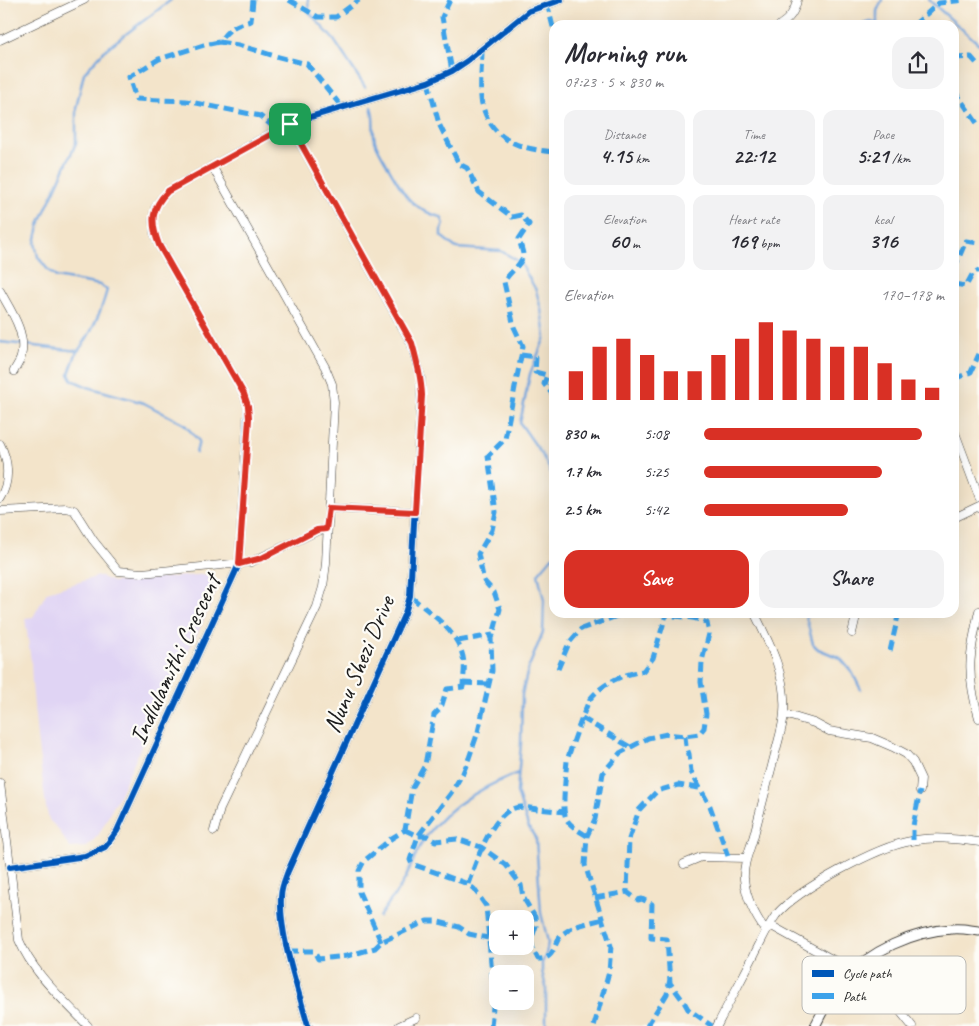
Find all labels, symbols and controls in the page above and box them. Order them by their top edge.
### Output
text: Morning run [564,35,686,70]
button: share [892,37,944,89]
text: 07:23 · 5 × 830 m [564,72,663,92]
pin [269,103,311,145]
icon: arrive [276,110,304,138]
text: Distance [604,126,646,143]
text: Time [743,126,765,143]
text: Pace [873,126,894,143]
text: 4.15 [600,143,632,169]
text: 22:12 [733,143,775,169]
text: 5:21 [856,143,889,169]
text: km [632,150,649,167]
text: /km [889,150,910,167]
text: Elevation [603,211,646,228]
text: Heart rate [728,211,780,228]
text: kcal [874,211,893,228]
text: 60 [609,228,629,254]
text: 169 [728,228,757,254]
text: 316 [869,228,898,254]
text: m [629,235,640,252]
text: bpm [757,235,780,252]
text: Elevation [564,285,613,305]
text: 170–178 m [881,285,944,305]
text: 830 m [564,424,599,444]
text: 5:08 [644,424,669,444]
text: 1.7 km [564,462,601,482]
text: 5:25 [644,462,669,482]
text: 2.5 km [564,500,601,520]
text: 5:42 [644,500,669,520]
button: Save [564,550,749,608]
button: Share [759,550,944,608]
street label: Indlulamithi Crescent [122,566,230,749]
street label: Nunu Shezi Drive [316,589,403,738]
map controls [489,910,534,1010]
button: + [489,910,534,955]
legend [802,956,966,1014]
button: − [489,965,534,1010]
text: Cycle path [843,965,892,982]
text: Path [843,988,867,1005]

